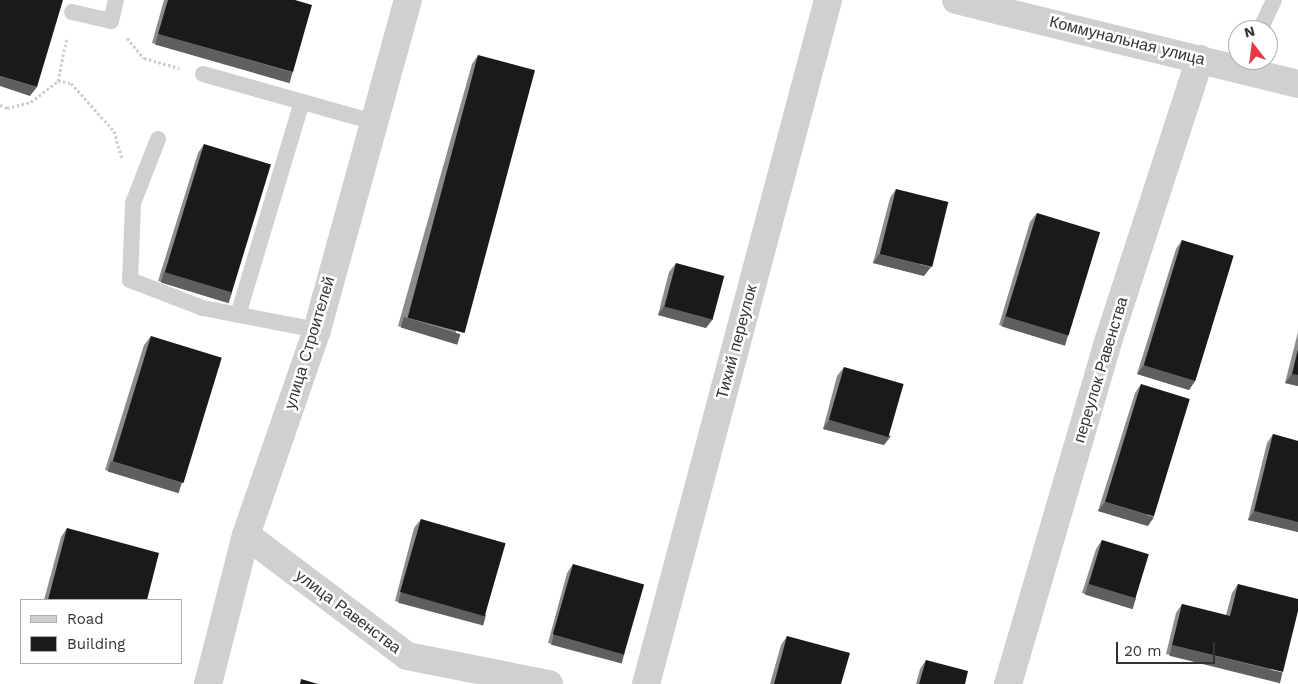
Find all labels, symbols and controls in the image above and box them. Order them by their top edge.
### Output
street label: Коммунальная улица [1047,12,1207,70]
north arrow [1228,20,1278,70]
text: N [1242,22,1256,41]
street label: улица Строителей [281,274,339,412]
street label: Тихий переулок [713,283,761,401]
street label: переулок Равенства [1070,295,1132,445]
street label: улица Равенства [291,566,405,658]
legend [20,599,182,664]
text: Road [67,610,104,628]
scale bar [1118,632,1217,664]
text: Building [67,635,125,653]
text: 20 m [1124,642,1162,660]

